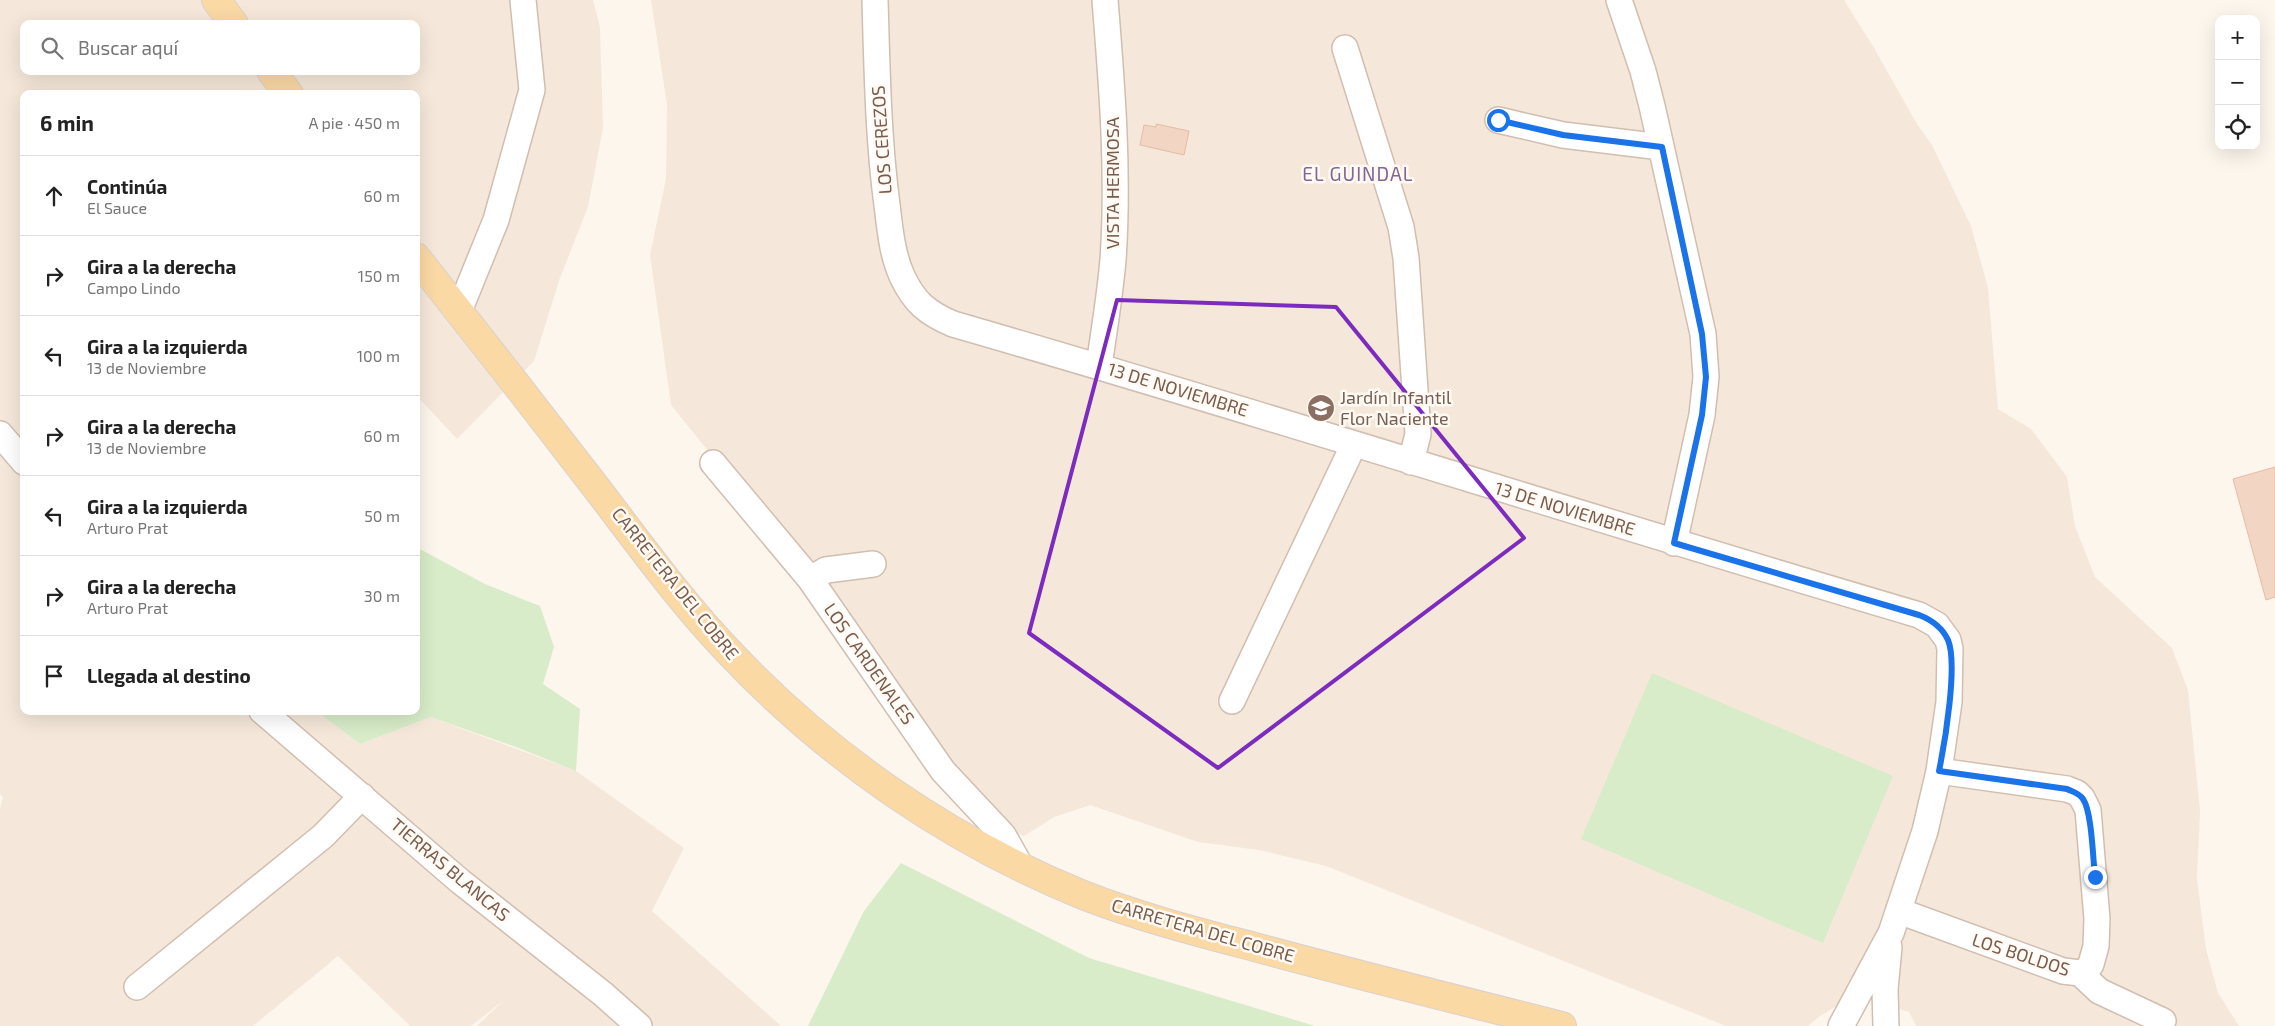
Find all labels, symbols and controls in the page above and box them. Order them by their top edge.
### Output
map controls [2215,15,2260,150]
button: + [2215,15,2260,60]
search box [20,20,420,75]
icon: search [38,34,66,62]
text: Buscar aquí [78,36,178,59]
button: − [2215,60,2260,105]
street label: LOS CEREZOS [866,85,896,195]
button: locate [2215,105,2260,150]
route start [1487,109,1510,132]
text: 6 min [40,110,94,135]
text: A pie · 450 m [308,113,400,132]
street label: VISTA HERMOSA [1101,116,1123,249]
district label: EL GUINDAL [1302,162,1414,185]
text: Continúa [87,175,167,198]
icon: ahead [40,182,68,210]
text: 60 m [364,186,400,205]
text: El Sauce [87,198,147,217]
text: Gira a la derecha [87,255,236,278]
icon: right [40,262,68,290]
text: 150 m [358,266,400,285]
text: Campo Lindo [87,278,181,297]
text: Gira a la izquierda [87,335,248,358]
icon: left [40,342,68,370]
text: 100 m [357,346,400,365]
street label: 13 DE NOVIEMBRE [1105,357,1251,421]
text: 13 de Noviembre [87,358,206,377]
place label: Jardín Infantil Flor Naciente [1340,386,1452,429]
school or university icon: Jardín Infantil Flor Naciente [1306,393,1336,423]
text: Gira a la derecha [87,415,236,438]
icon: right [40,422,68,450]
text: 60 m [364,426,400,445]
text: 13 de Noviembre [87,438,206,457]
street label: 13 DE NOVIEMBRE [1492,476,1638,540]
text: Gira a la izquierda [87,495,248,518]
icon: left [40,502,68,530]
street label: CARRETERA DEL COBRE [608,503,744,664]
text: 50 m [364,506,400,525]
text: Arturo Prat [87,518,168,537]
text: Gira a la derecha [87,575,236,598]
icon: right [40,582,68,610]
text: 30 m [364,586,400,605]
text: Arturo Prat [87,598,168,617]
street label: LOS CARDENALES [820,599,920,728]
icon: arrive [40,662,68,690]
text: Llegada al destino [87,664,251,687]
street label: TIERRAS BLANCAS [387,813,515,925]
route end [2084,866,2107,889]
street label: CARRETERA DEL COBRE [1109,893,1297,967]
street label: LOS BOLDOS [1970,928,2073,980]

